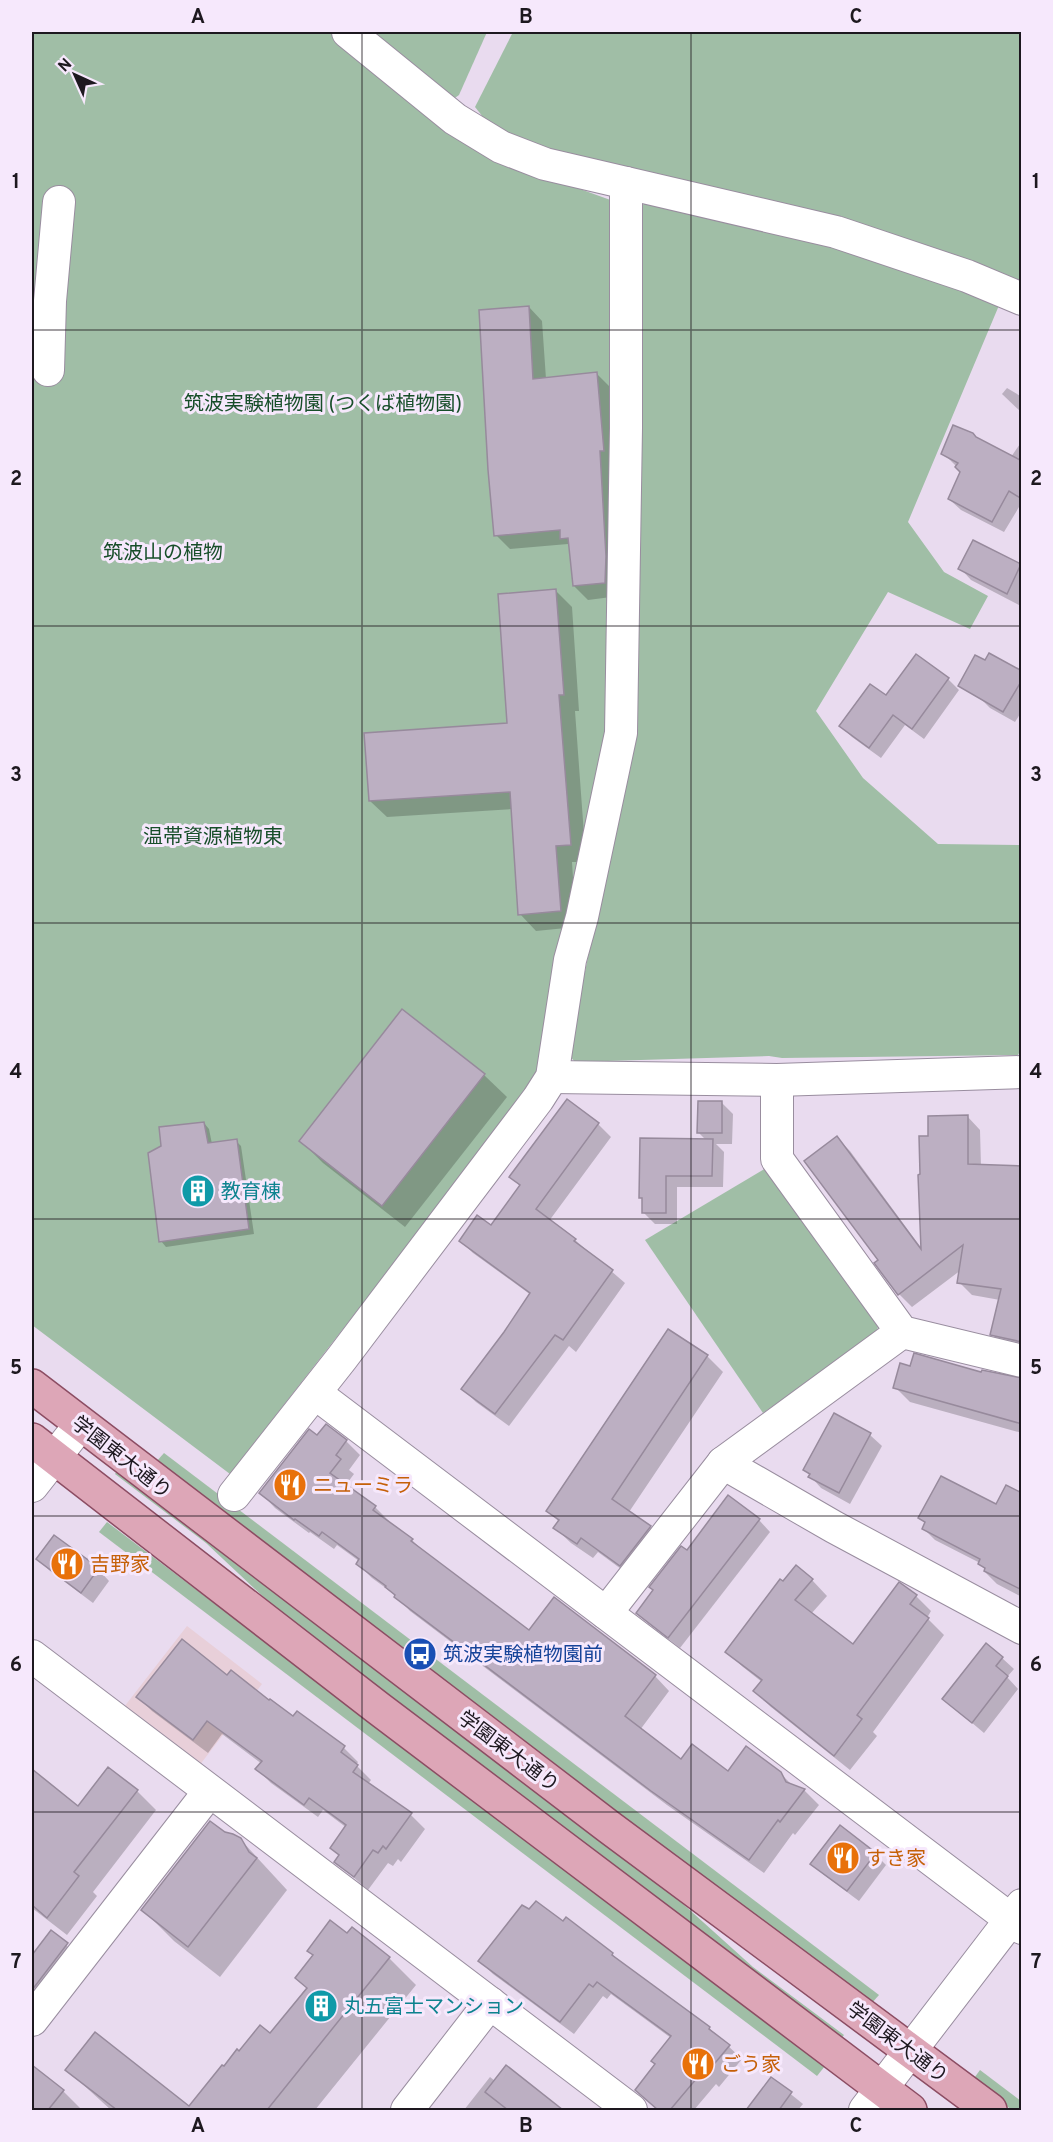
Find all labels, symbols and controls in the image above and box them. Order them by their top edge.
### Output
text: A [191,5,205,31]
text: B [519,5,533,31]
text: C [850,5,862,31]
north arrow [45,45,105,105]
text: N [55,55,77,77]
text: 1 [12,170,20,196]
text: 1 [1032,170,1040,196]
park label: 筑波実験植物園 (つくば植物園) [184,392,462,418]
text: 2 [10,467,22,493]
text: 2 [1030,467,1042,493]
park label: 筑波山の植物 [103,541,223,567]
text: 3 [10,763,22,789]
text: 3 [1030,763,1042,789]
park label: 温帯資源植物東 [143,825,283,851]
text: 4 [10,1060,22,1086]
text: 4 [1030,1060,1042,1086]
building icon: 教育棟 [180,1173,216,1209]
place label: 教育棟 [221,1180,281,1206]
text: 5 [10,1356,22,1382]
text: 5 [1030,1356,1042,1382]
street label: 学園東大通り [65,1411,176,1506]
restaurant icon: ニューミラ [272,1467,308,1503]
place label: ニューミラ [313,1474,413,1500]
restaurant icon: 吉野家 [49,1546,85,1582]
place label: 吉野家 [90,1553,150,1579]
bus stop icon: 筑波実験植物園前 [402,1636,438,1672]
place label: 筑波実験植物園前 [443,1643,603,1669]
text: 6 [10,1653,22,1679]
text: 6 [1030,1653,1042,1679]
street label: 学園東大通り [452,1706,564,1799]
restaurant icon: すき家 [825,1840,861,1876]
place label: すき家 [866,1847,926,1873]
text: 7 [11,1950,21,1976]
text: 7 [1031,1950,1041,1976]
building icon: 丸五富士マンション [303,1988,339,2024]
place label: 丸五富士マンション [344,1995,524,2021]
street label: 学園東大通り [841,1997,953,2090]
restaurant icon: ごう家 [680,2046,716,2082]
place label: ごう家 [721,2053,781,2079]
text: A [191,2114,205,2140]
text: B [519,2114,533,2140]
text: C [850,2114,862,2140]

